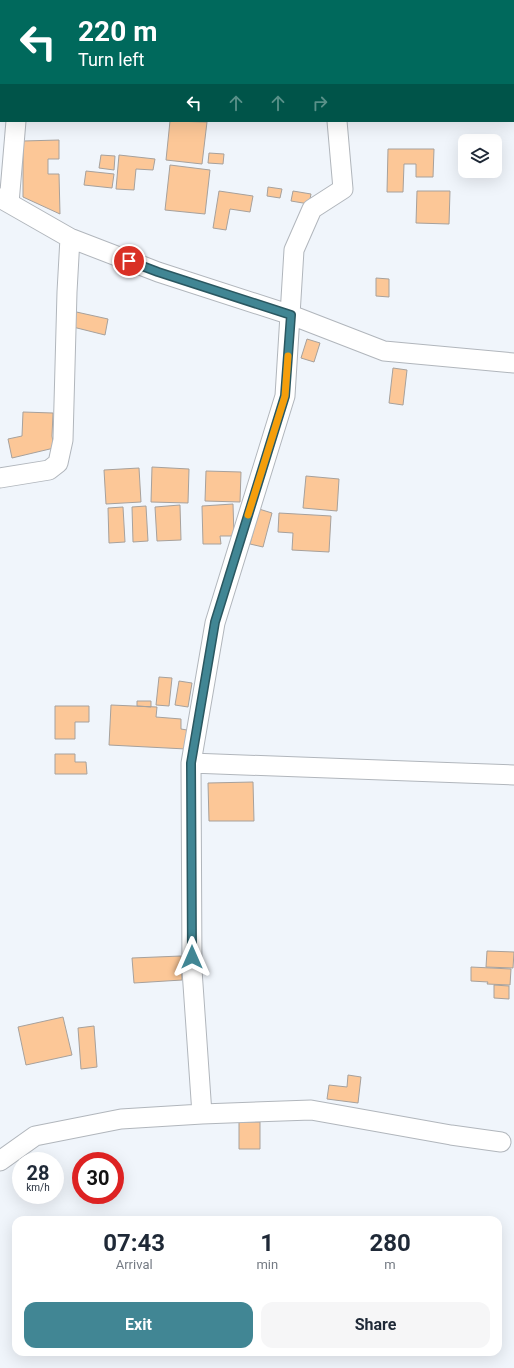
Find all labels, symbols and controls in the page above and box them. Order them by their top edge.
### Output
text: 220 m [78,15,157,48]
icon: left [12,16,64,68]
text: Turn left [78,49,144,70]
icon: left [183,92,205,114]
icon: ahead [225,92,247,114]
icon: ahead [267,92,289,114]
icon: right [309,92,331,114]
map controls [458,134,502,178]
button: layers [458,134,502,178]
pin [112,244,146,278]
icon: arrive [118,250,140,272]
position arrow [171,936,213,978]
speed limit sign: 30 [72,1152,124,1204]
text: 28 [27,1161,49,1185]
text: km/h [26,1182,50,1193]
text: 07:43 [103,1229,165,1257]
text: 1 [260,1229,274,1257]
text: 280 [369,1229,411,1257]
text: Arrival [116,1257,153,1272]
text: min [256,1257,278,1272]
text: m [384,1257,396,1272]
button: Exit [24,1302,253,1348]
button: Share [261,1302,490,1348]

